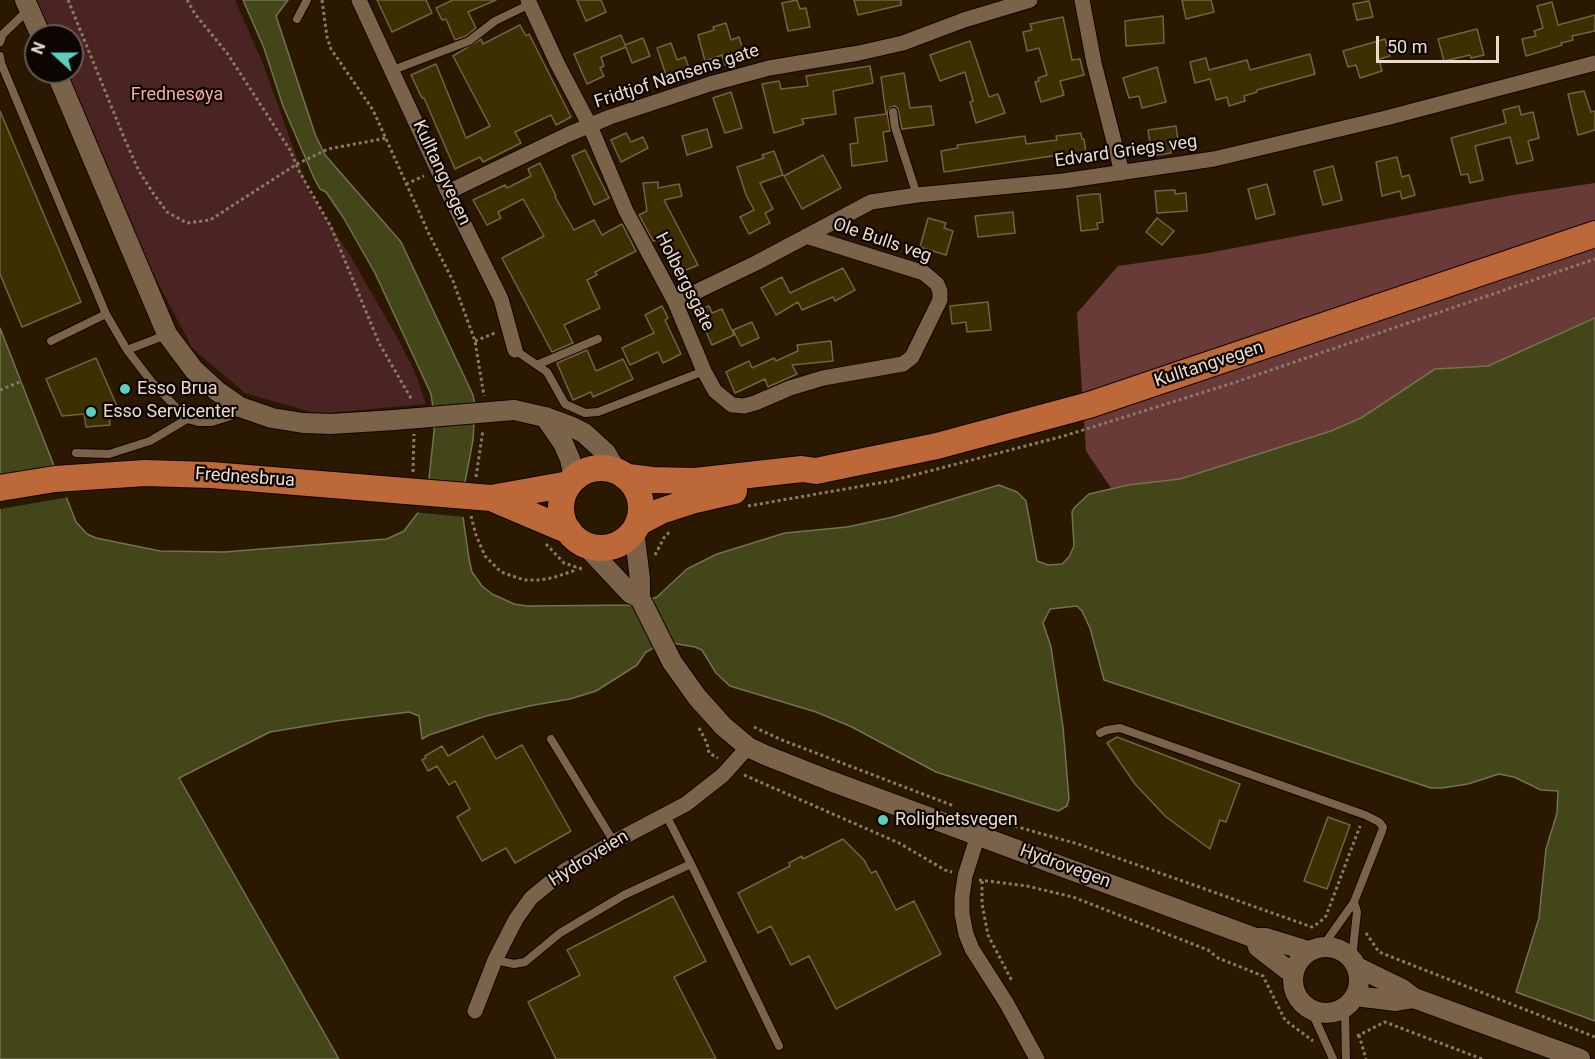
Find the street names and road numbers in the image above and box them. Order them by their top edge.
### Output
street label: Fridtjof Nansens gate [592,40,762,114]
street label: Kulltangvegen [407,117,475,229]
street label: Edvard Griegs veg [1053,131,1199,173]
street label: Ole Bulls veg [830,214,934,268]
street label: Holbergsgate [650,229,718,335]
street label: Kulltangvegen [1152,337,1266,393]
street label: Frednesbrua [194,464,296,492]
street label: Hydroveien [545,826,633,892]
street label: Hydrovegen [1017,841,1113,893]

